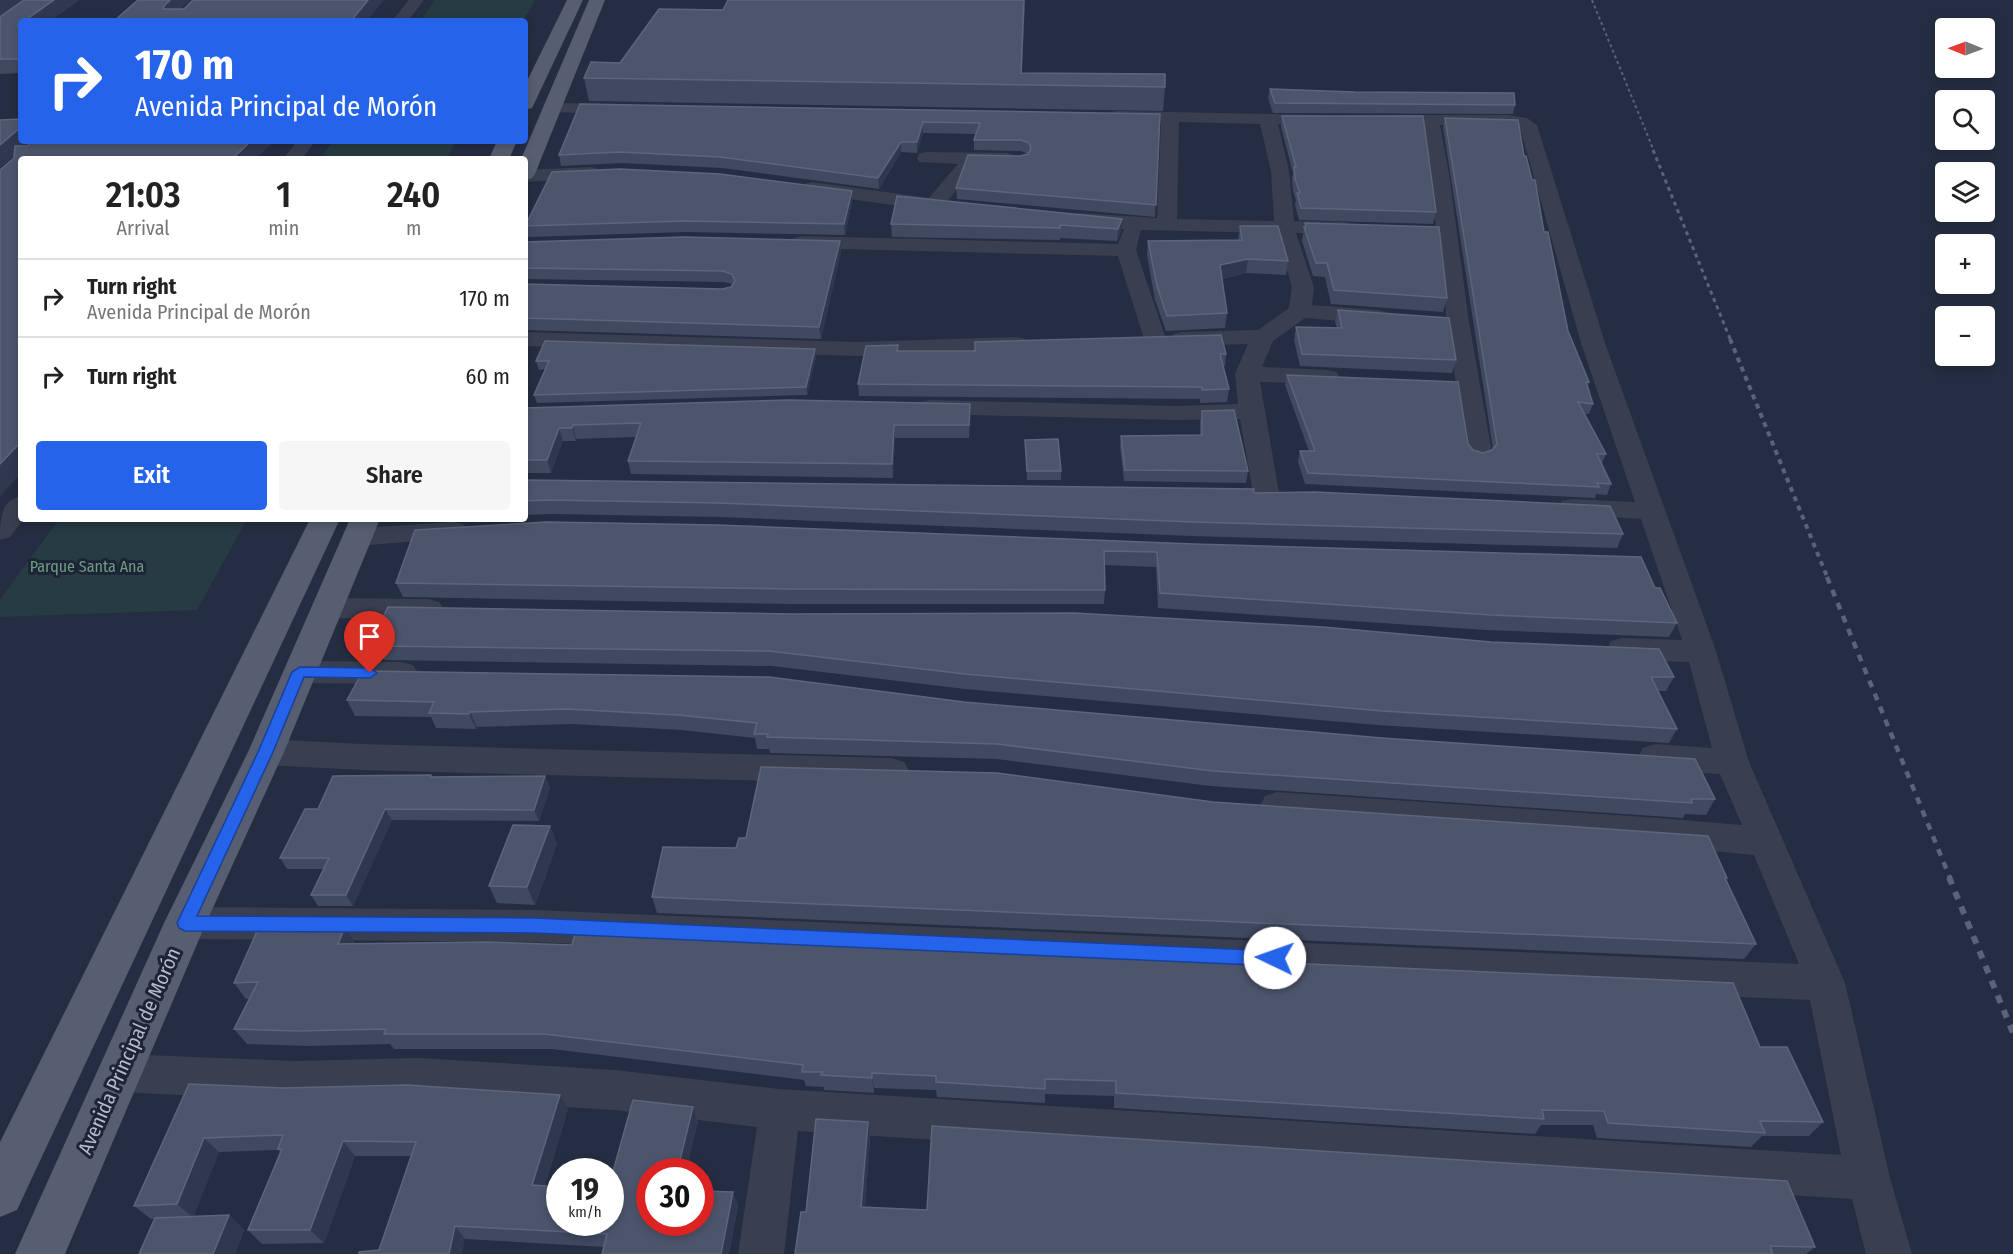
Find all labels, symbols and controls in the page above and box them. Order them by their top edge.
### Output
north arrow [1935,18,1995,78]
map controls [1935,18,1995,366]
text: 170 m [135,40,234,90]
icon: right [36,42,114,120]
button: search [1935,90,1995,150]
text: Avenida Principal de Morón [135,91,437,123]
button: layers [1935,162,1995,222]
text: 21:03 [106,173,181,217]
text: 1 [276,173,291,217]
text: 240 [387,173,440,217]
text: Arrival [117,216,170,240]
text: min [268,216,299,240]
text: m [406,216,421,240]
button: + [1935,234,1995,294]
text: Turn right [87,273,176,300]
icon: right [36,282,69,315]
text: 170 m [459,285,510,312]
text: Avenida Principal de Morón [87,300,311,324]
button: − [1935,306,1995,366]
icon: right [36,360,69,393]
text: Turn right [87,363,176,390]
text: 60 m [466,363,510,390]
button: Exit [36,441,267,510]
button: Share [279,441,510,510]
park label: Parque Santa Ana [30,557,145,576]
pin [344,611,395,673]
icon: arrive [353,620,386,653]
position arrow [1243,926,1307,990]
street label: Avenida Principal de Morón [73,944,185,1158]
speed limit sign: 30 [636,1158,714,1236]
text: 19 [571,1172,599,1208]
text: km/h [568,1203,602,1221]

